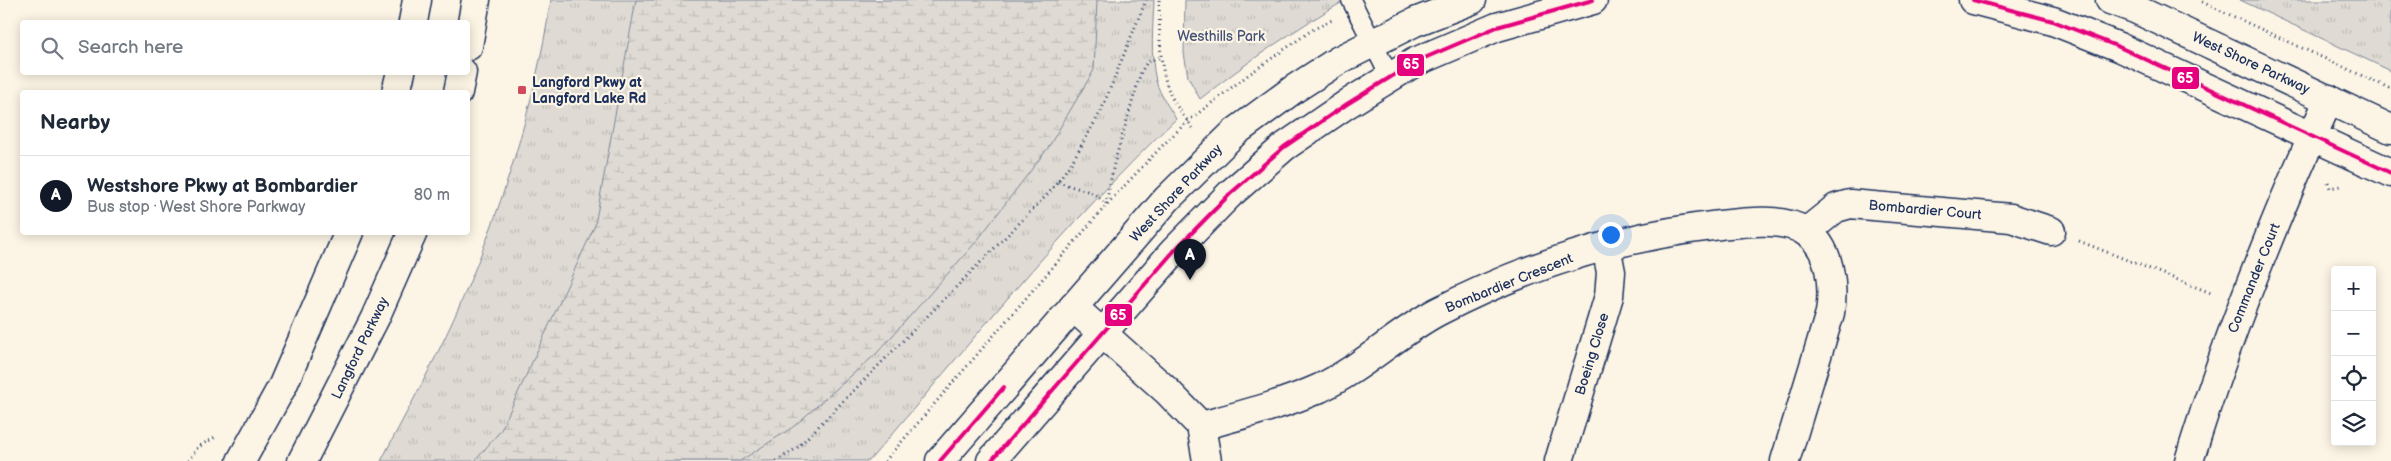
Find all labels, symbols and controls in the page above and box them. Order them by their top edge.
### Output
search box [20,20,470,75]
park label: Westhills Park [1177,28,1265,45]
street label: West Shore Parkway [2190,28,2313,98]
icon: search [38,34,66,62]
text: Search here [78,36,183,59]
line badge: 65 [1396,53,1425,77]
text: 65 [1403,56,1419,73]
line badge: 65 [2171,66,2200,90]
text: 65 [2177,70,2193,87]
place label: Langford Pkwy at Langford Lake Rd [532,74,646,107]
marker: Langford Pkwy at Langford Lake Rd [516,84,528,96]
text: Nearby [40,110,110,135]
street label: West Shore Parkway [1126,140,1226,245]
text: Westshore Pkwy at Bombardier [87,175,358,198]
text: A [51,186,61,205]
text: 80 m [414,186,450,205]
street label: Bombardier Court [1868,197,1983,223]
text: Bus stop · West Shore Parkway [87,198,306,217]
street label: Commander Court [2224,220,2284,335]
your location [1598,222,1624,248]
pin: A [1174,239,1206,280]
street label: Bombardier Crescent [1443,249,1576,316]
map controls [2331,266,2376,446]
button: + [2331,266,2376,311]
street label: Langford Parkway [328,294,392,402]
line badge: 65 [1104,303,1133,327]
text: 65 [1110,307,1126,324]
street label: Boeing Close [1571,311,1613,397]
button: − [2331,311,2376,356]
button: locate [2331,356,2376,401]
button: layers [2331,401,2376,446]

